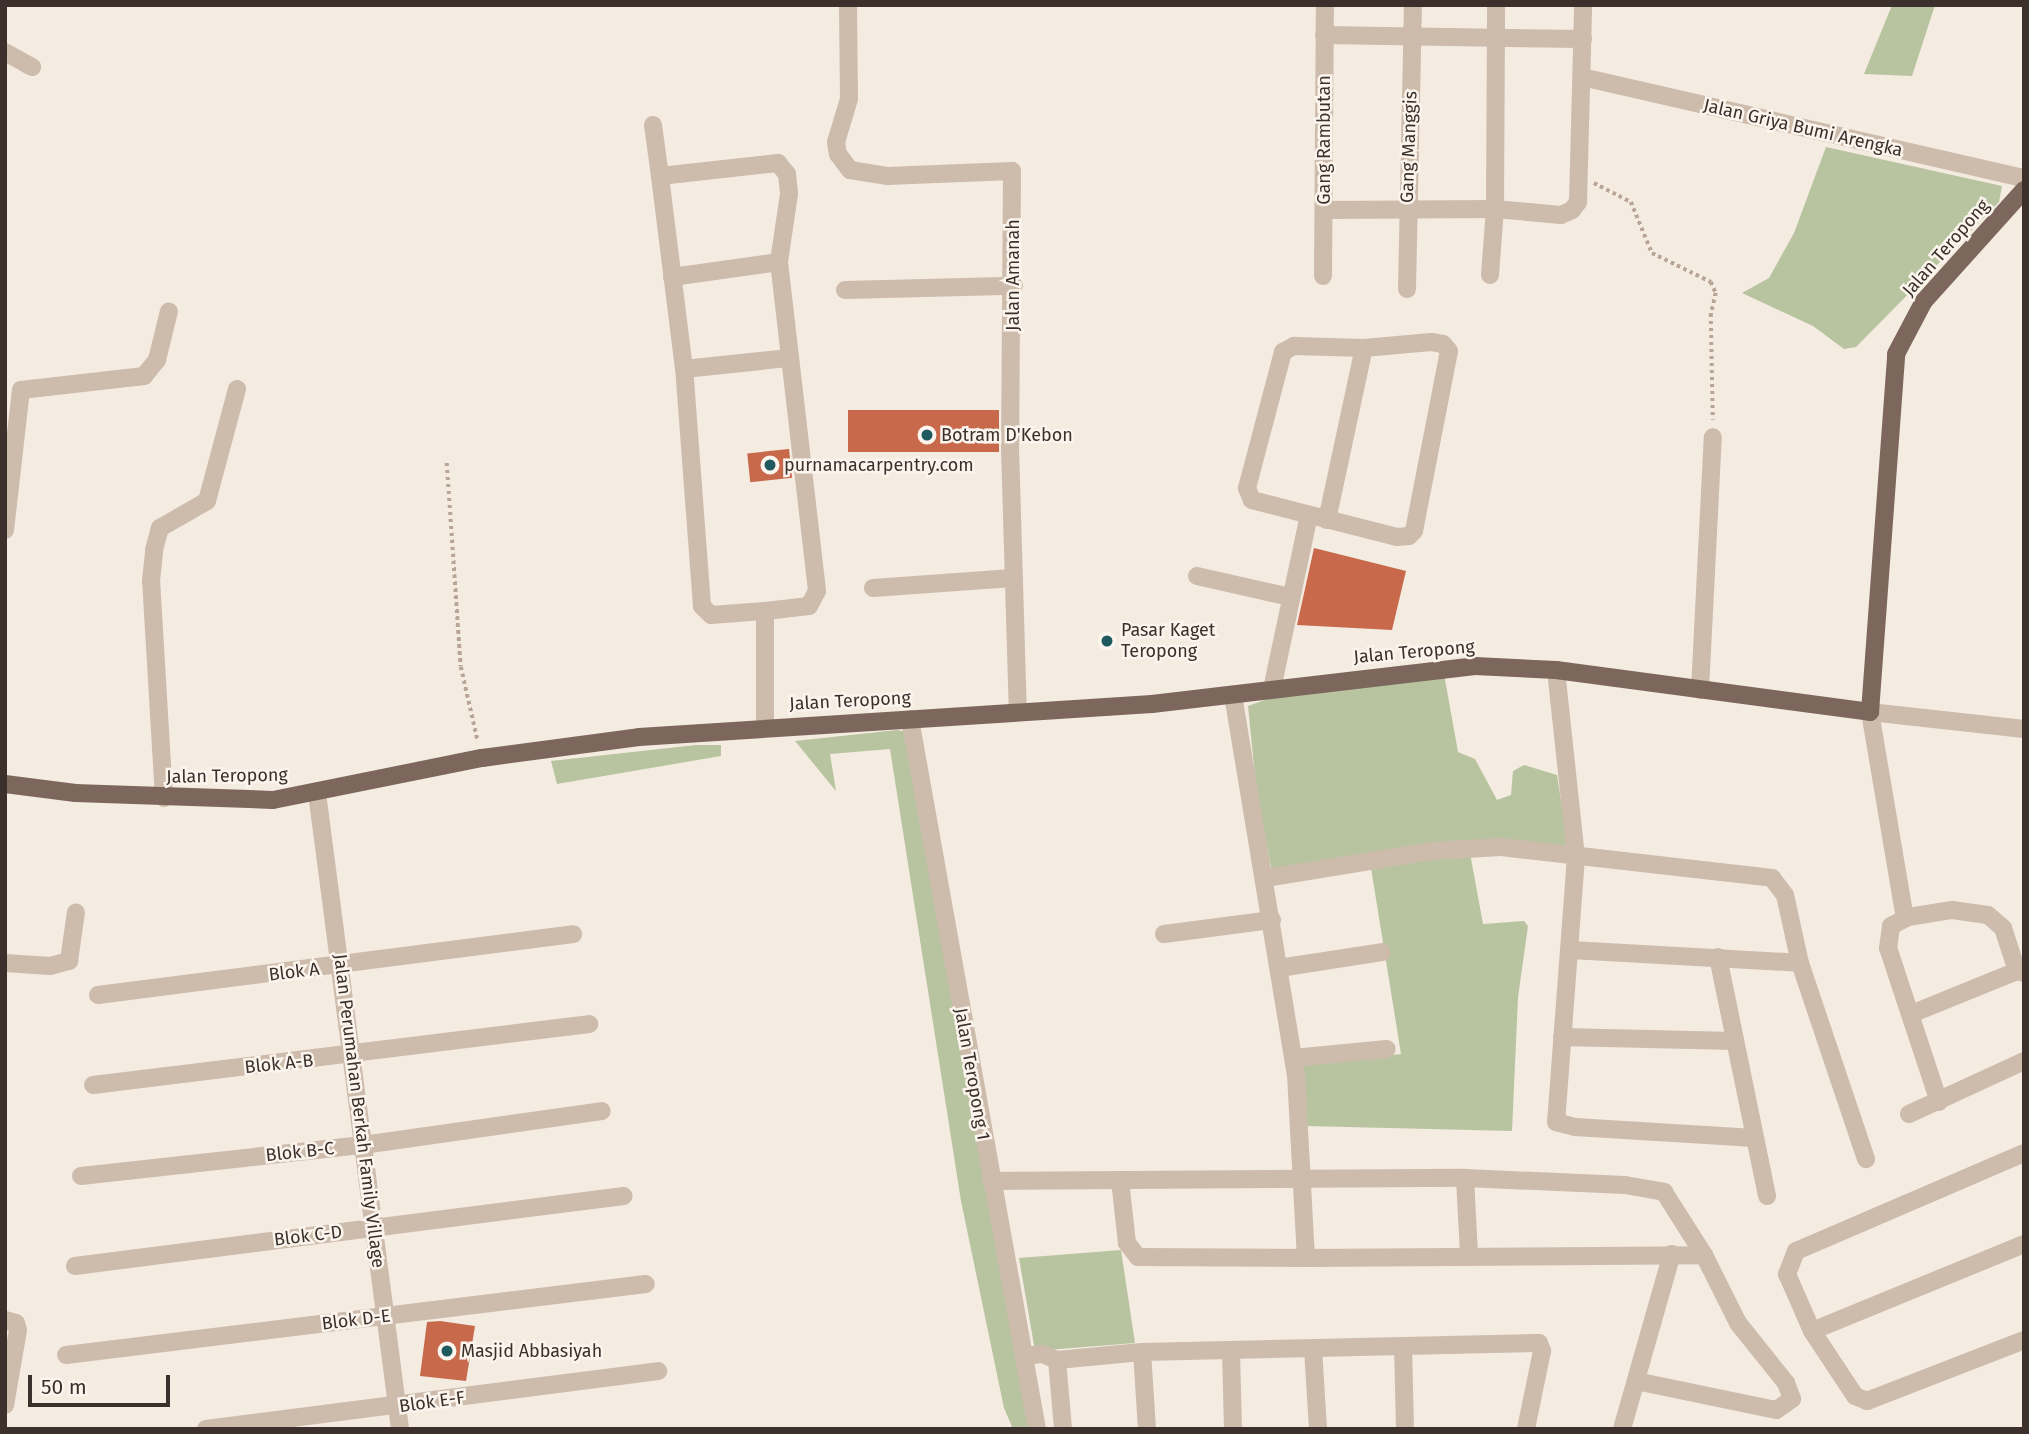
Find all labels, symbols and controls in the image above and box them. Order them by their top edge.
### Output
street label: Gang Rambutan [1313,75,1335,205]
street label: Gang Manggis [1396,90,1422,204]
street label: Jalan Griya Bumi Arengka [1701,95,1905,161]
street label: Jalan Teropong [1898,195,1994,301]
street label: Jalan Amanah [1002,219,1024,331]
place label: Botram D'Kebon [941,424,1073,446]
marker: Botram D'Kebon [919,427,935,443]
place label: purnamacarpentry.com [784,454,974,476]
marker: purnamacarpentry.com [762,457,778,473]
place label: Pasar Kaget Teropong [1121,620,1215,662]
marker: Pasar Kaget Teropong [1099,633,1115,649]
street label: Jalan Teropong [1353,636,1475,668]
street label: Jalan Teropong [789,687,911,715]
street label: Jalan Teropong [166,764,288,788]
street label: Jalan Perumahan Berkah Family Village [329,953,389,1269]
street label: Blok A [267,958,321,986]
street label: Jalan Teropong 1 [950,1006,994,1142]
street label: Blok A-B [244,1050,314,1078]
street label: Blok B-C [265,1138,335,1166]
street label: Blok C-D [273,1221,343,1251]
street label: Blok D-E [320,1305,392,1335]
place label: Masjid Abbasiyah [461,1340,602,1362]
marker: Masjid Abbasiyah [439,1343,455,1359]
scale bar [32,1360,173,1404]
text: 50 m [41,1374,87,1400]
street label: Blok E-F [398,1387,466,1417]

